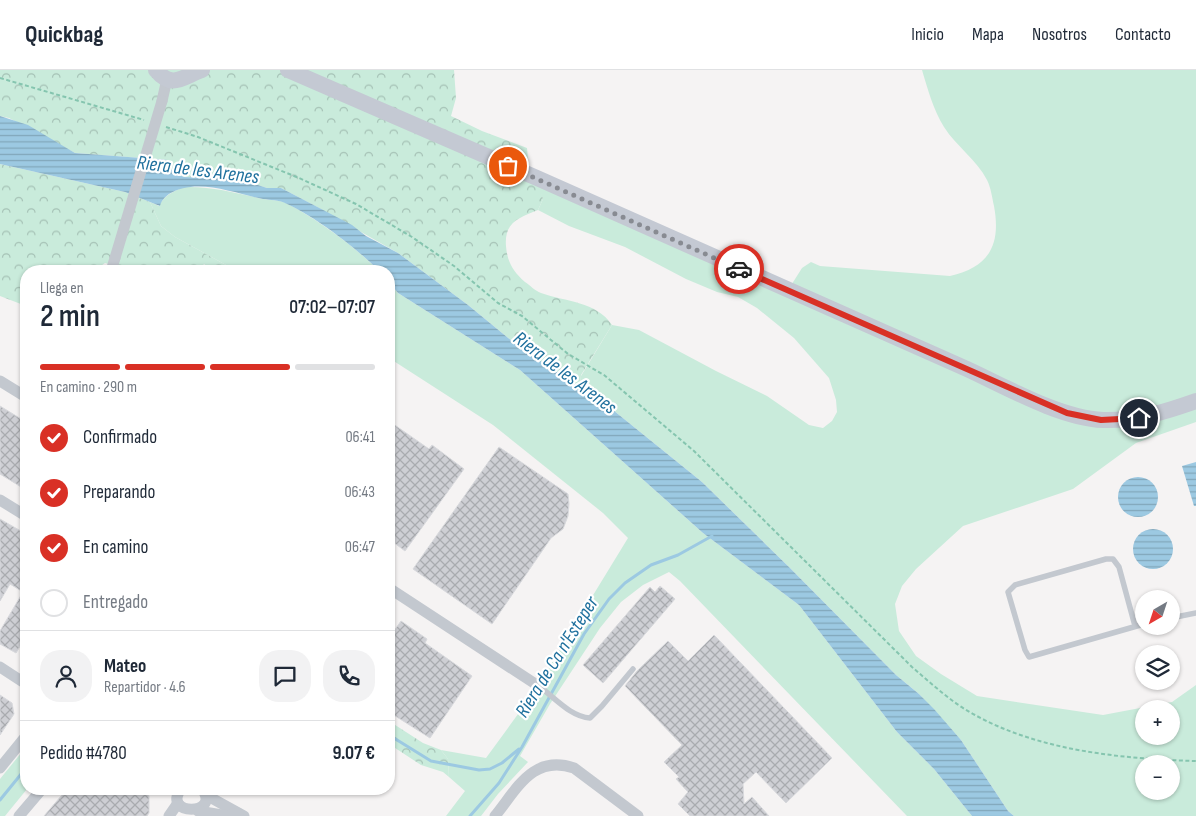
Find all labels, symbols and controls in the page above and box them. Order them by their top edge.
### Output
text: Quickbag [25,20,103,49]
text: Inicio [911,24,944,45]
text: Mapa [972,24,1004,45]
text: Nosotros [1032,24,1087,45]
text: Contacto [1115,24,1171,45]
pin [487,145,529,187]
water label: Riera de les Arenes [136,151,260,189]
icon: bag [494,152,522,180]
courier [714,244,764,294]
icon: car [725,255,753,283]
text: Llega en [40,279,84,298]
text: 07:02–07:07 [289,296,375,319]
text: 2 min [40,297,100,336]
water label: Riera de les Arenes [509,326,621,420]
text: En camino · 290 m [40,378,137,397]
pin [1118,397,1160,439]
icon: home [1125,404,1153,432]
icon: check [40,424,68,452]
text: Confirmado [83,426,157,449]
text: 06:41 [345,428,375,447]
icon: check [40,479,68,507]
text: Preparando [83,481,155,504]
text: 06:43 [344,483,375,502]
icon: check [40,534,68,562]
text: En camino [83,536,148,559]
text: 06:47 [345,538,375,557]
north arrow [1135,590,1180,635]
map controls [1135,590,1180,800]
text: Entregado [83,591,148,614]
water label: Riera de Ca n'Esteper [510,591,604,722]
button: layers [1135,645,1180,690]
button: person [40,650,92,702]
button: chat [259,650,311,702]
button: phone [323,650,375,702]
text: Mateo [104,655,146,678]
text: Repartidor · 4.6 [104,678,186,697]
button: + [1135,700,1180,745]
text: Pedido #4780 [40,742,127,765]
text: 9.07 € [332,742,375,765]
button: − [1135,755,1180,800]

